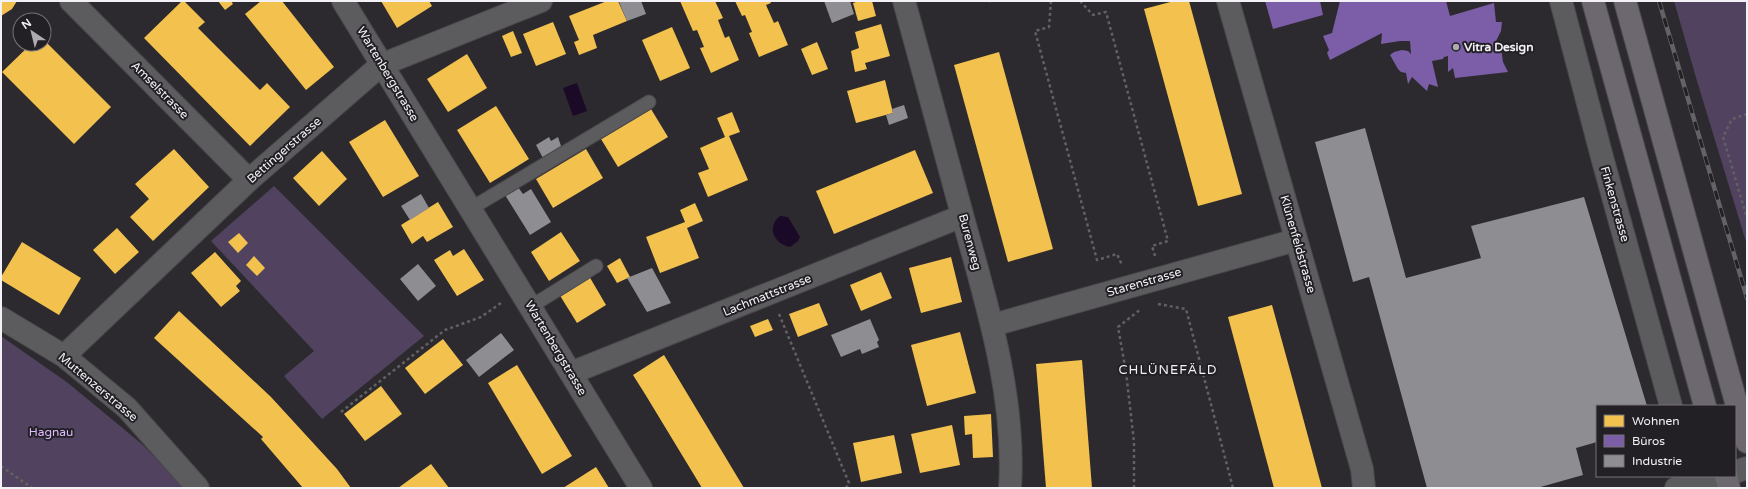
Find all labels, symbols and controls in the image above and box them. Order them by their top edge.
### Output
north arrow [12,12,52,52]
text: N [19,16,34,32]
street label: Wartenbergstrasse [354,24,422,124]
place label: Vitra Design [1464,40,1533,55]
marker: Vitra Design [1451,42,1461,52]
street label: Amselstrasse [128,58,192,122]
street label: Bettingerstrasse [244,114,324,186]
street label: Finkenstrasse [1598,165,1633,244]
street label: Klünenfeldstrasse [1277,193,1319,295]
street label: Burenweg [956,212,984,272]
street label: Starenstrasse [1105,265,1183,299]
street label: Lachmattstrasse [721,271,813,319]
street label: Wartenbergstrasse [522,298,590,398]
street label: Muttenzerstrasse [55,350,141,424]
district label: CHLÜNEFÄLD [1119,362,1217,378]
legend [1596,405,1736,477]
text: Wohnen [1632,414,1680,428]
park label: Hagnau [29,425,73,439]
text: Büros [1632,434,1665,448]
text: Industrie [1632,454,1682,468]

